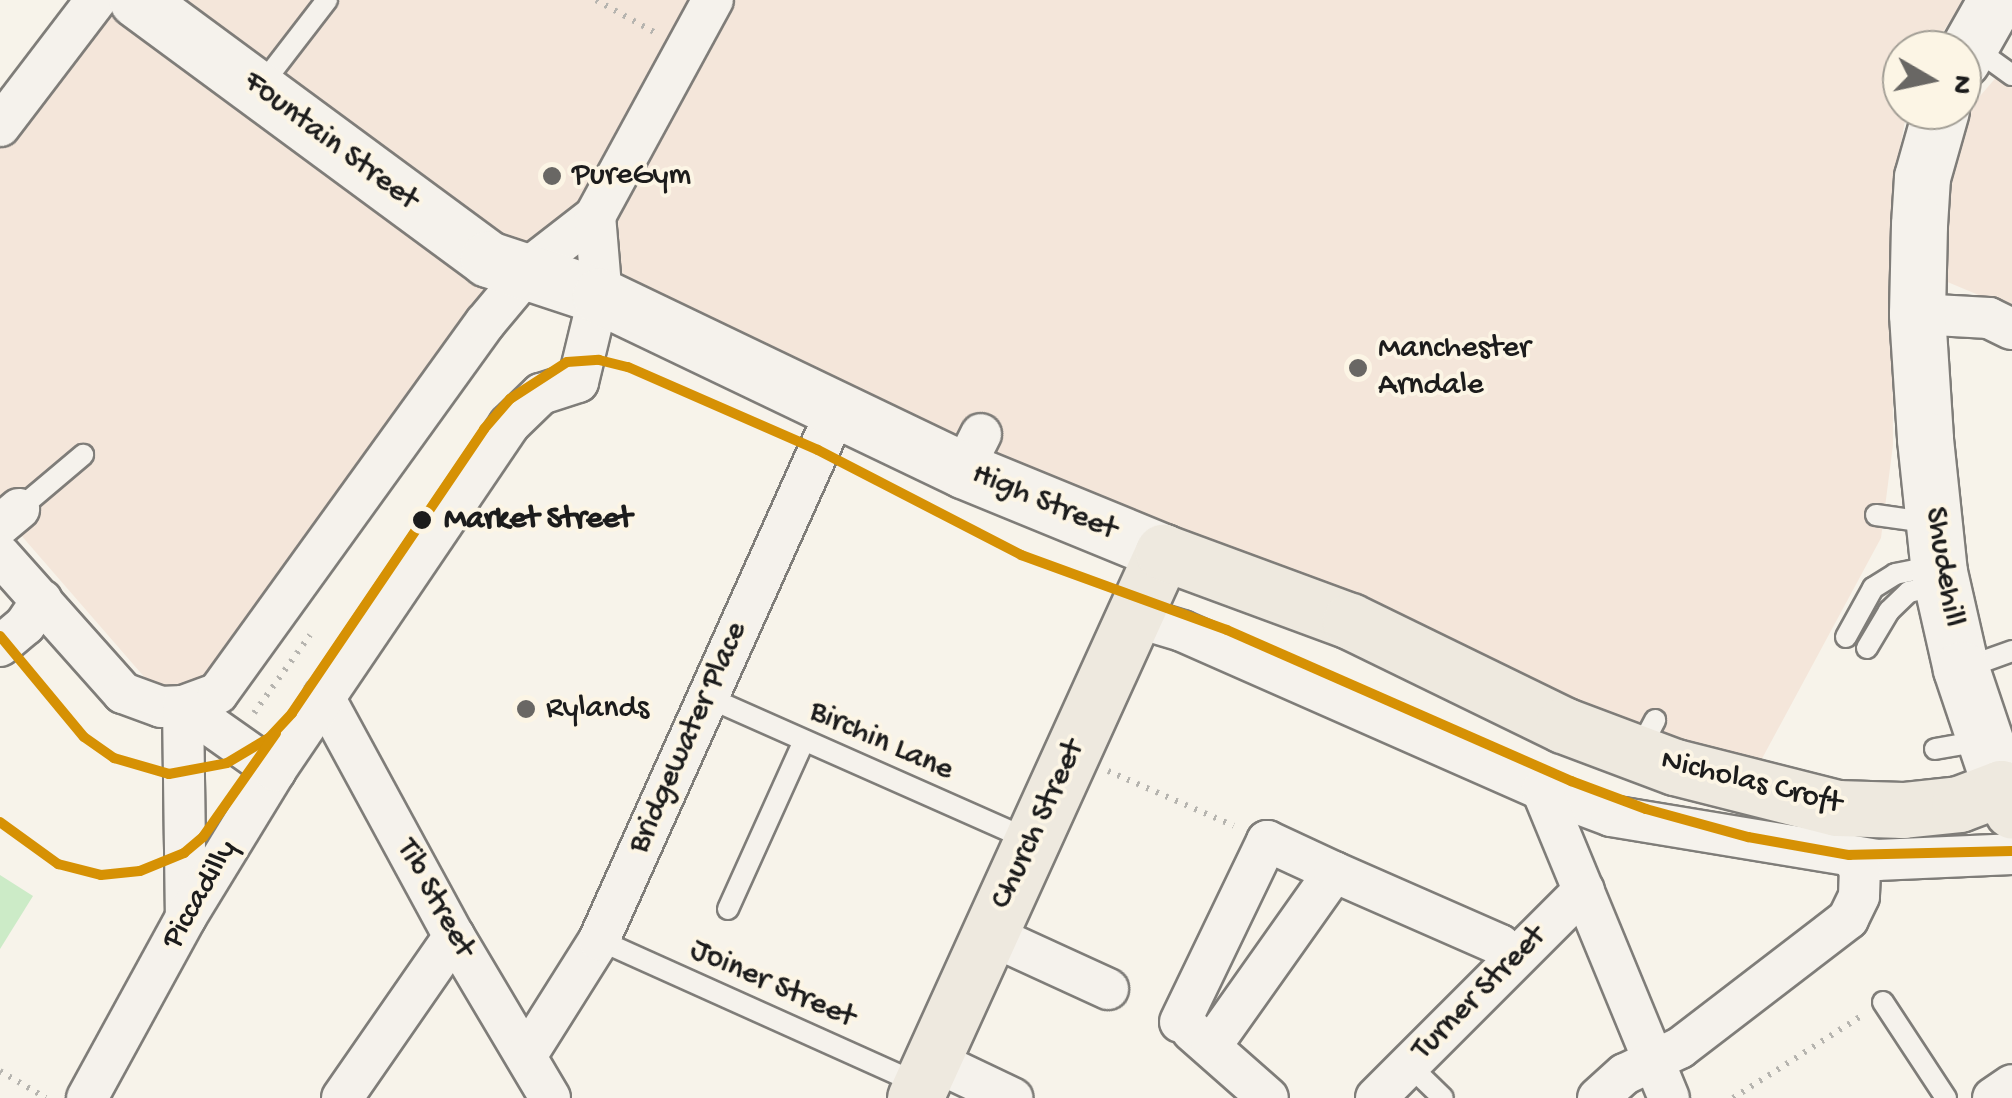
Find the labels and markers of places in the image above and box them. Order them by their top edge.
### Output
place label: PureGym [572,157,691,195]
marker: PureGym [541,165,563,187]
place label: Manchester Arndale [1378,331,1530,406]
marker: Manchester Arndale [1347,357,1369,379]
place label: Market Street [444,501,632,539]
marker: Market Street [409,507,435,533]
place label: Rylands [546,690,649,728]
marker: Rylands [515,698,537,720]

